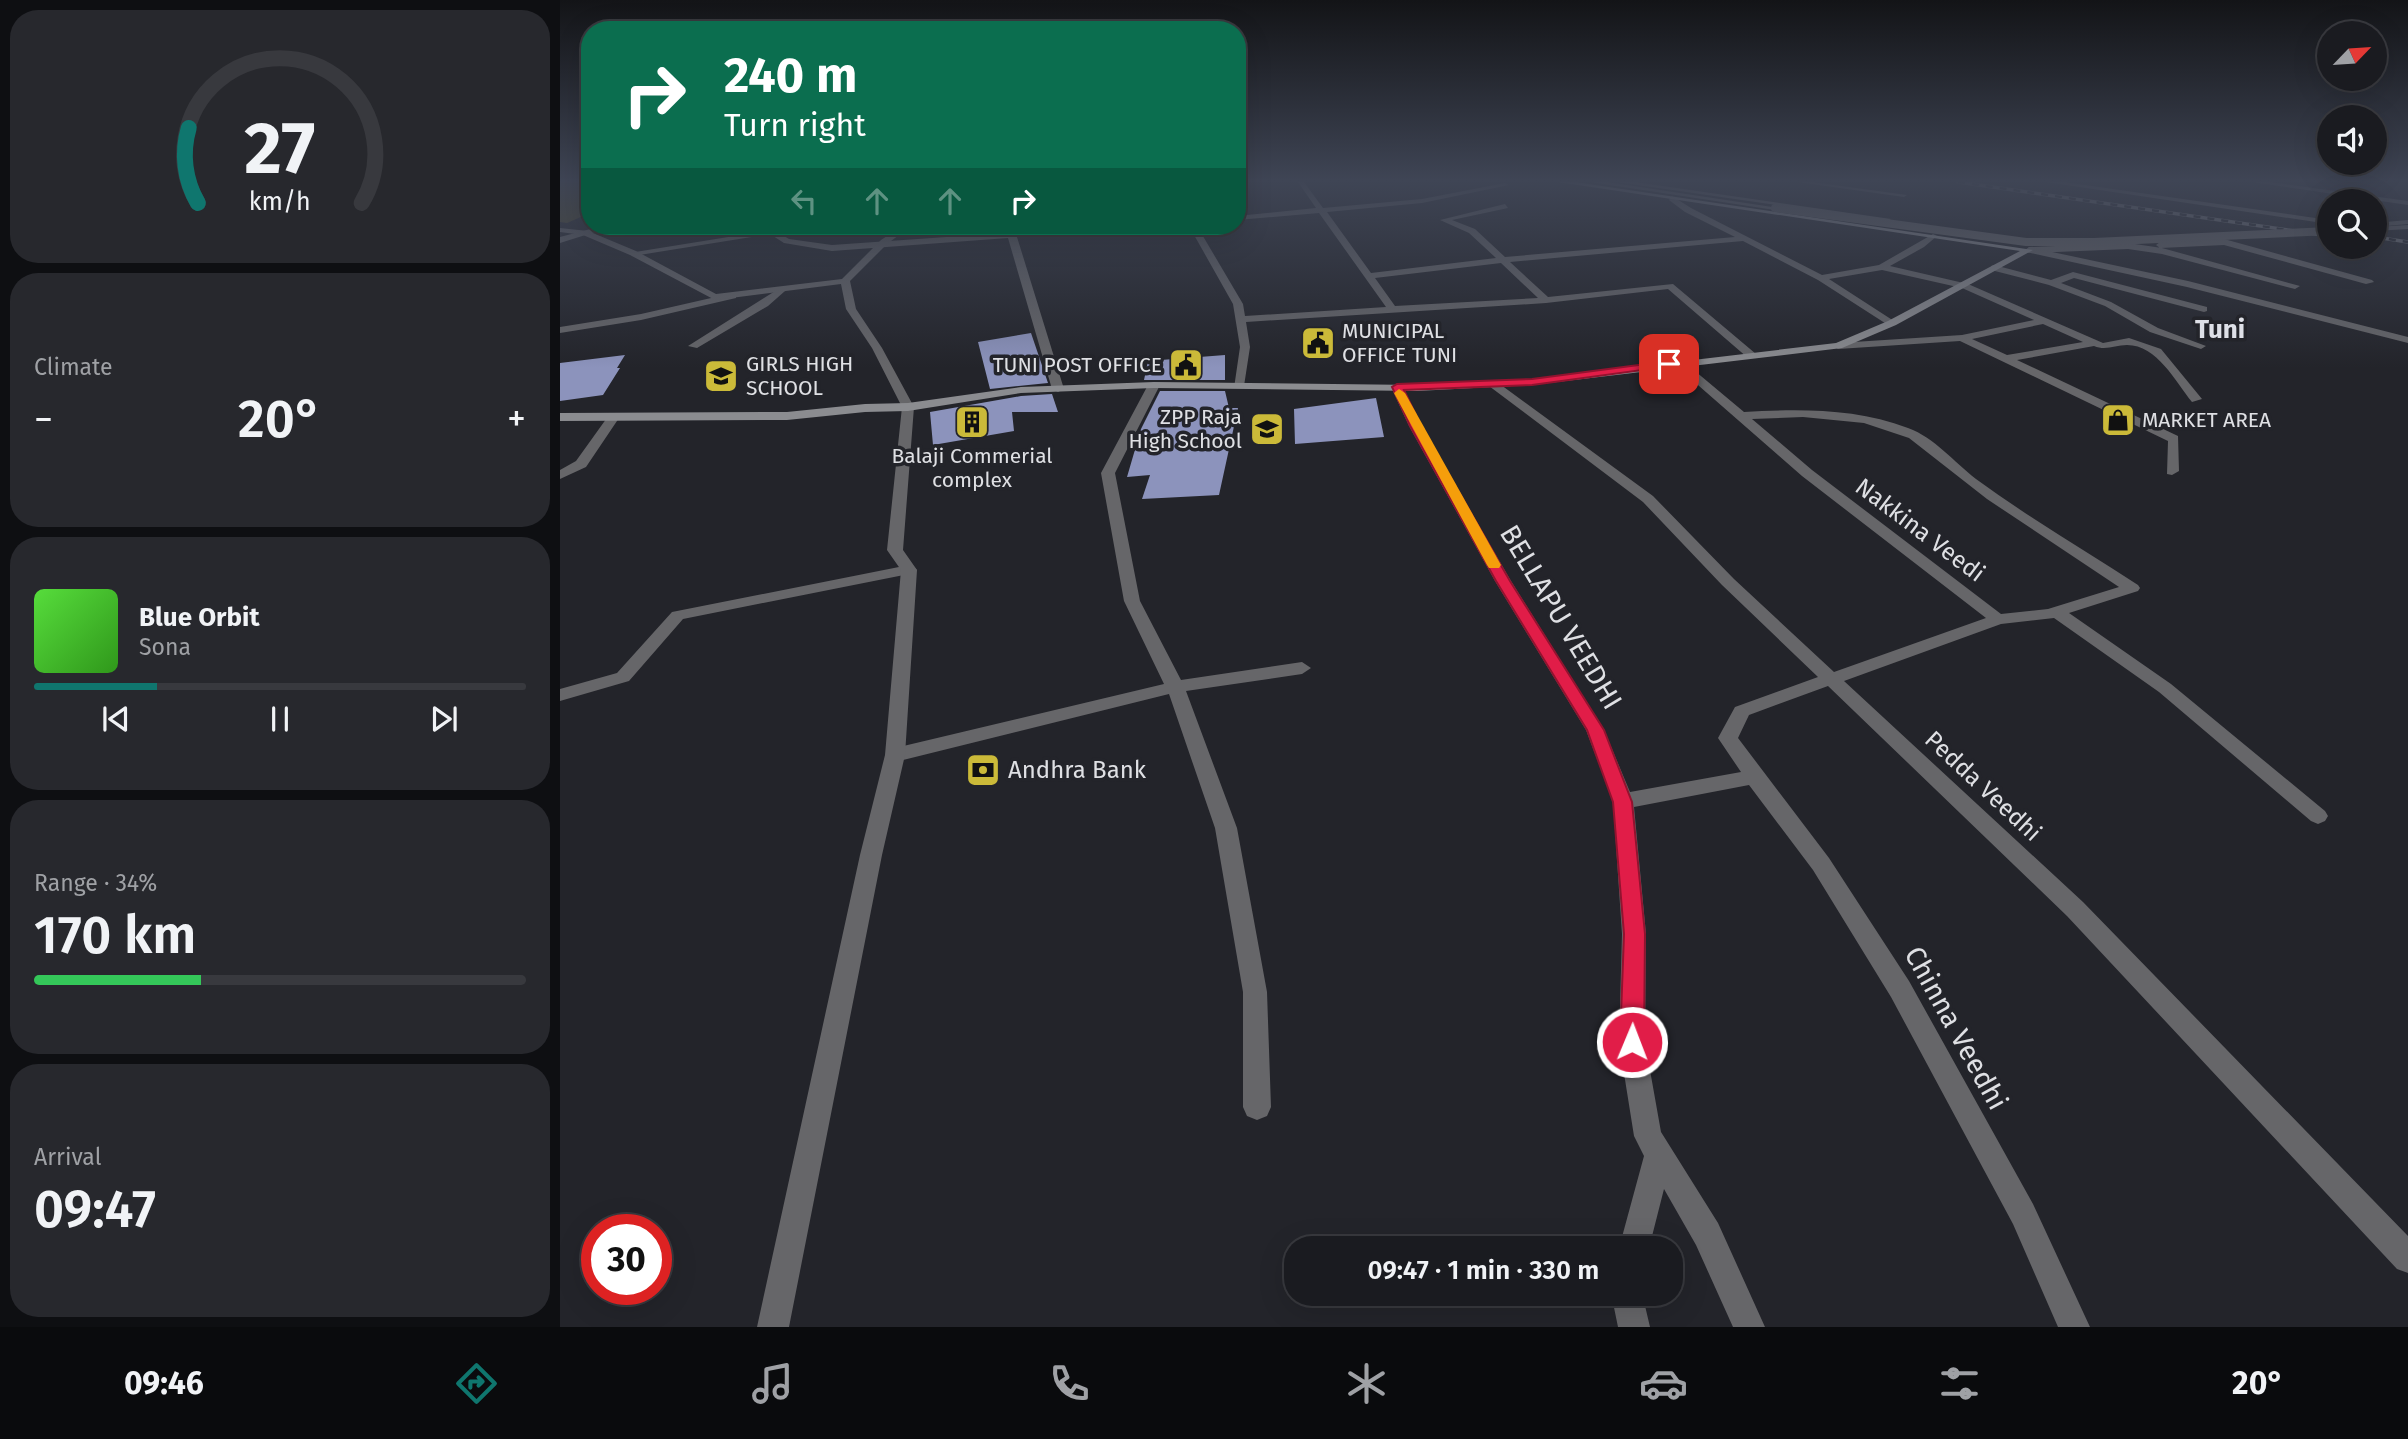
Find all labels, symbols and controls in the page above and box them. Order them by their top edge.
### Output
north arrow [2317,21,2387,91]
map controls [2317,21,2387,259]
text: 240 m [724,46,857,105]
icon: right [609,49,700,140]
text: 27 [245,105,315,192]
button: sound [2317,105,2387,175]
text: Turn right [724,106,866,144]
icon: left [785,182,823,220]
icon: ahead [858,182,896,220]
icon: ahead [931,182,969,220]
icon: right [1004,182,1042,220]
text: km/h [249,187,311,217]
button: search [2317,189,2387,259]
district label: Tuni [2195,314,2245,345]
place label: MUNICIPAL OFFICE TUNI [1342,318,1457,368]
public building icon: MUNICIPAL OFFICE TUNI [1299,324,1337,362]
pin [1639,334,1699,394]
icon: arrive [1650,345,1688,383]
public building icon: TUNI POST OFFICE [1167,346,1205,384]
place label: GIRLS HIGH SCHOOL [746,351,853,401]
place label: TUNI POST OFFICE [993,352,1162,378]
text: Climate [34,353,113,381]
school or university icon: GIRLS HIGH SCHOOL [702,357,740,395]
text: 20° [238,388,322,451]
text: − [34,396,53,442]
text: + [507,396,526,442]
shop icon: MARKET AREA [2099,401,2137,439]
building icon: Balaji Commerial complex [953,403,991,441]
place label: ZPP Raja High School [1129,404,1242,454]
place label: MARKET AREA [2142,407,2271,433]
school or university icon: ZPP Raja High School [1248,410,1286,448]
place label: Balaji Commerial complex [891,443,1053,493]
street label: Nakkina Veedi [1850,472,1990,588]
street label: BELLAPU VEEDHI [1493,519,1629,715]
text: Blue Orbit [139,602,259,633]
text: Sona [139,633,191,661]
icon: previous [97,700,135,738]
icon: pause [261,700,299,738]
icon: next [425,700,463,738]
street label: Pedda Veedhi [1919,725,2047,847]
bank icon: Andhra Bank [964,751,1002,789]
place label: Andhra Bank [1008,756,1147,784]
text: Range · 34% [34,869,157,897]
text: 170 km [34,904,196,967]
street label: Chinna Veedhi [1898,941,2014,1115]
position arrow [1595,1005,1669,1079]
text: Arrival [34,1143,101,1171]
text: 09:47 [34,1178,156,1241]
speed limit sign: 30 [581,1214,672,1305]
text: 09:47 · 1 min · 330 m [1368,1255,1599,1286]
icon: directions [452,1359,501,1408]
icon: music [748,1359,797,1408]
icon: phone [1045,1359,1094,1408]
icon: climate [1342,1359,1391,1408]
icon: car [1639,1359,1688,1408]
icon: filters [1935,1359,1984,1408]
text: 09:46 [124,1364,204,1402]
text: 20° [2232,1364,2284,1402]

